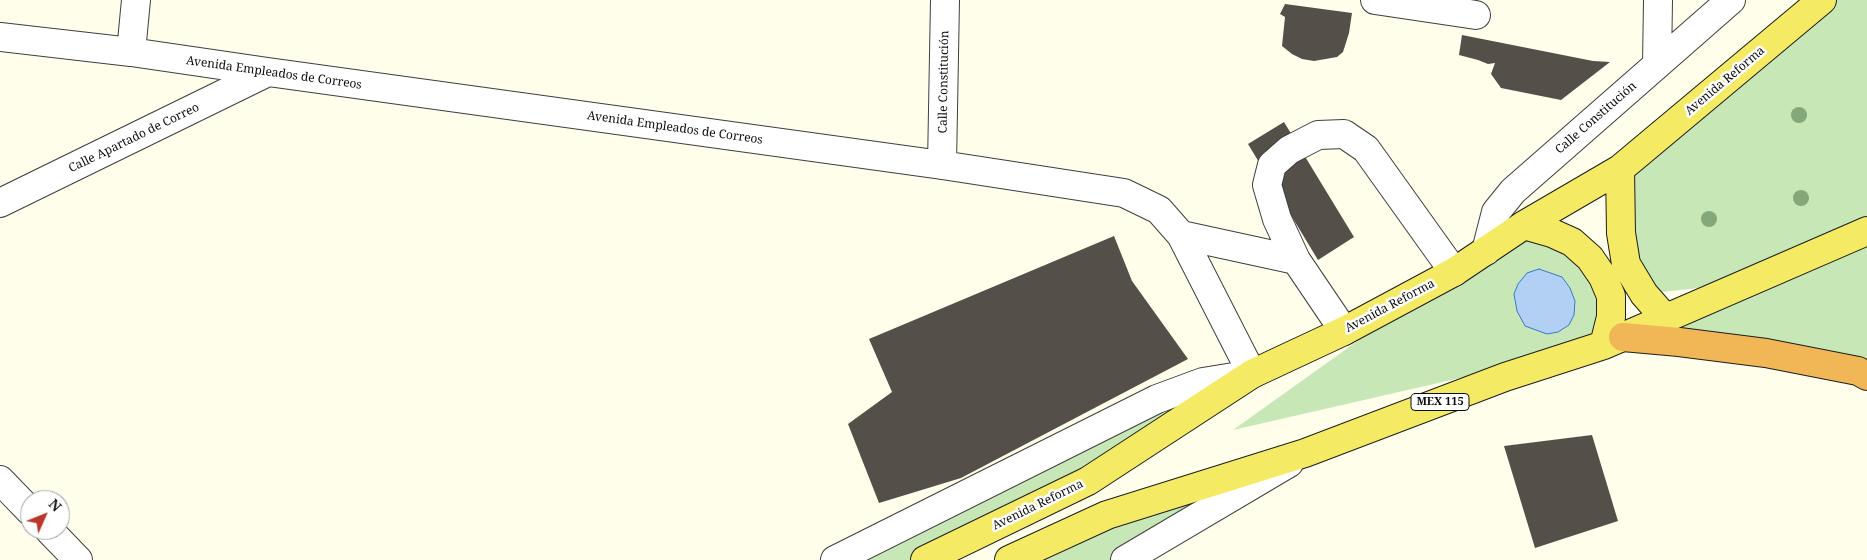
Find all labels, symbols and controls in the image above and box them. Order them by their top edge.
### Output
street label: Calle Constitución [936,30,952,134]
street label: Avenida Reforma [1682,44,1768,118]
street label: Avenida Empleados de Correos [185,54,363,92]
street label: Calle Constitución [1552,79,1640,157]
street label: Calle Apartado de Correo [66,100,202,176]
street label: Avenida Empleados de Correos [586,109,764,147]
street label: Avenida Reforma [1343,276,1437,336]
road number: MEX 115 [1411,394,1469,411]
street label: Avenida Reforma [990,477,1086,533]
north arrow [20,490,70,540]
text: N [45,494,66,515]

